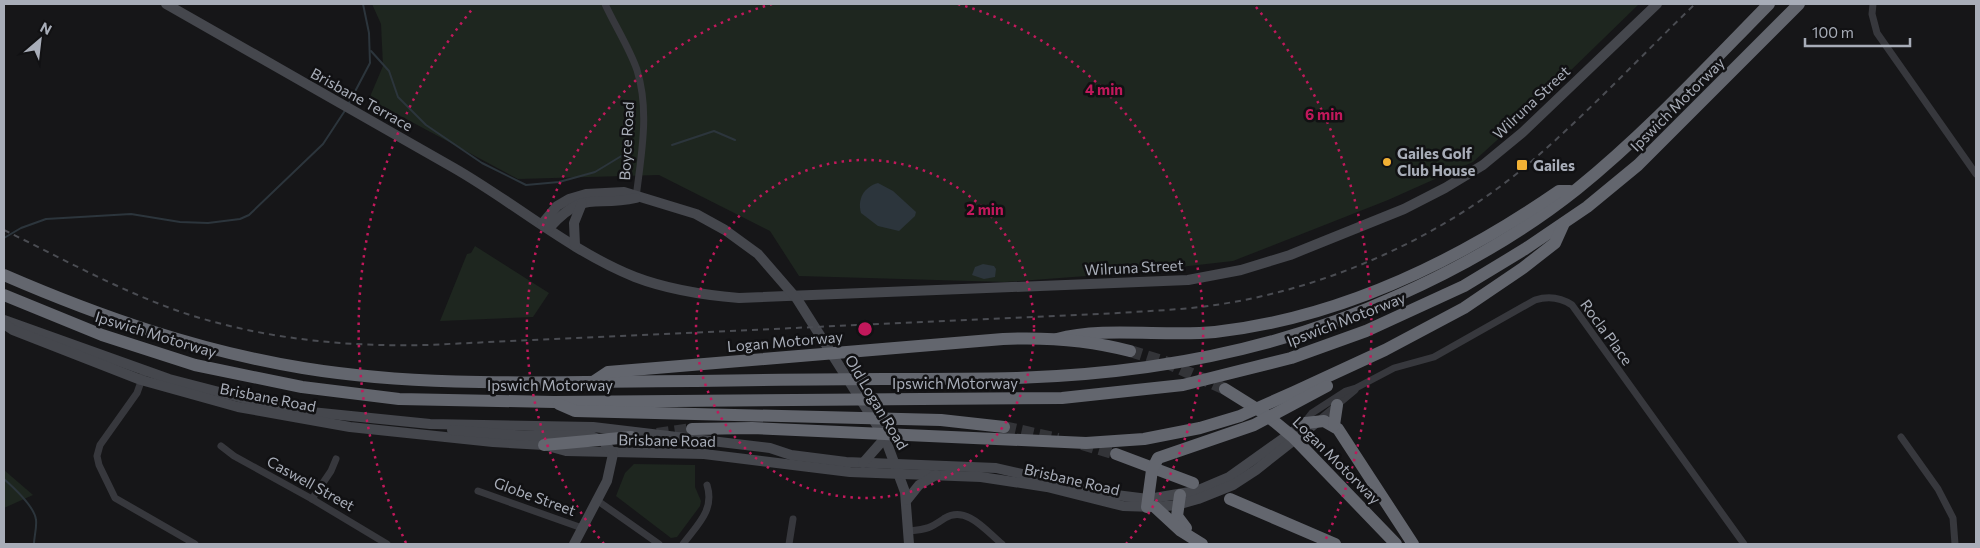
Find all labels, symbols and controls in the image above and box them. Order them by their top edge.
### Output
north arrow [15,15,65,65]
scale bar [1805,15,1910,47]
text: N [38,18,55,38]
text: 100 m [1812,23,1854,41]
street label: Ipswich Motorway [1626,53,1728,155]
street label: Wilruna Street [1489,62,1573,142]
street label: Brisbane Terrace [308,64,416,135]
text: 4 min [1085,80,1123,98]
street label: Boyce Road [615,101,637,181]
text: 6 min [1305,105,1343,123]
place label: Gailes Golf Club House [1397,144,1475,179]
marker: Gailes Golf Club House [1381,156,1393,168]
place label: Gailes [1533,156,1575,174]
marker: Gailes [1515,158,1529,172]
text: 2 min [966,200,1004,218]
street label: Wilruna Street [1084,255,1184,279]
street label: Ipswich Motorway [1284,288,1408,350]
street label: Rocla Place [1577,296,1637,368]
street label: Ipswich Motorway [93,307,219,361]
centre of rings [856,320,874,338]
street label: Logan Motorway [726,327,844,355]
street label: Old Logan Road [842,351,912,453]
street label: Ipswich Motorway [892,374,1018,392]
street label: Ipswich Motorway [487,376,613,394]
street label: Brisbane Road [218,379,318,415]
street label: Logan Motorway [1289,412,1385,508]
street label: Brisbane Road [618,430,716,450]
street label: Caswell Street [264,452,358,514]
street label: Brisbane Road [1022,459,1122,499]
street label: Globe Street [492,473,578,519]

